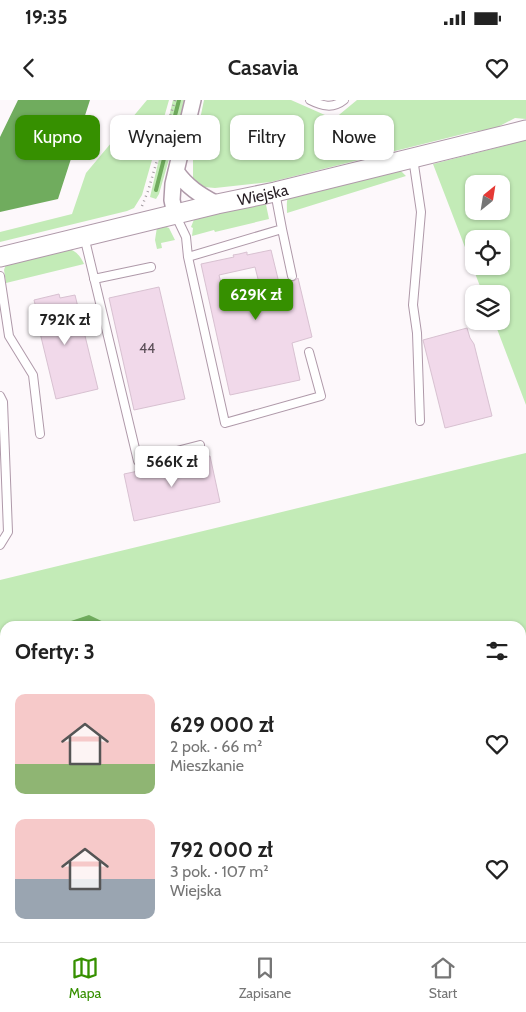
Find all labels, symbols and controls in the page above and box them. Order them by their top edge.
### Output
text: 19:35 [25,6,67,29]
icon: back [15,54,43,82]
text: Casavia [228,54,298,81]
icon: heart [483,54,511,82]
chip: Kupno [15,115,100,160]
chip: Wynajem [110,115,220,160]
chip: Filtry [230,115,304,160]
chip: Nowe [314,115,394,160]
north arrow [465,175,510,220]
map controls [465,175,510,330]
street label: Wiejska [236,180,290,209]
button: locate [465,230,510,275]
pin: 629K zł [210,278,302,321]
text: 629K zł [230,285,282,304]
button: layers [465,285,510,330]
pin: 792K zł [19,304,111,346]
text: 792K zł [40,310,90,329]
house number: 44 [139,339,155,357]
pin: 566K zł [126,446,218,488]
text: 566K zł [146,452,198,471]
icon: filters [483,637,511,665]
text: Oferty: 3 [15,639,95,664]
text: 629 000 zł [170,712,274,737]
icon: home [55,714,115,774]
icon: heart [483,730,511,758]
text: 2 pok. · 66 m² [170,737,262,756]
text: Mieszkanie [170,756,244,775]
text: 792 000 zł [170,837,273,862]
icon: home [55,839,115,899]
icon: heart [483,855,511,883]
text: 3 pok. · 107 m² [170,862,269,881]
text: Wiejska [170,881,221,900]
tab: Mapa [69,954,101,1002]
tab: Zapisane [239,954,291,1002]
tab: Start [429,954,457,1002]

